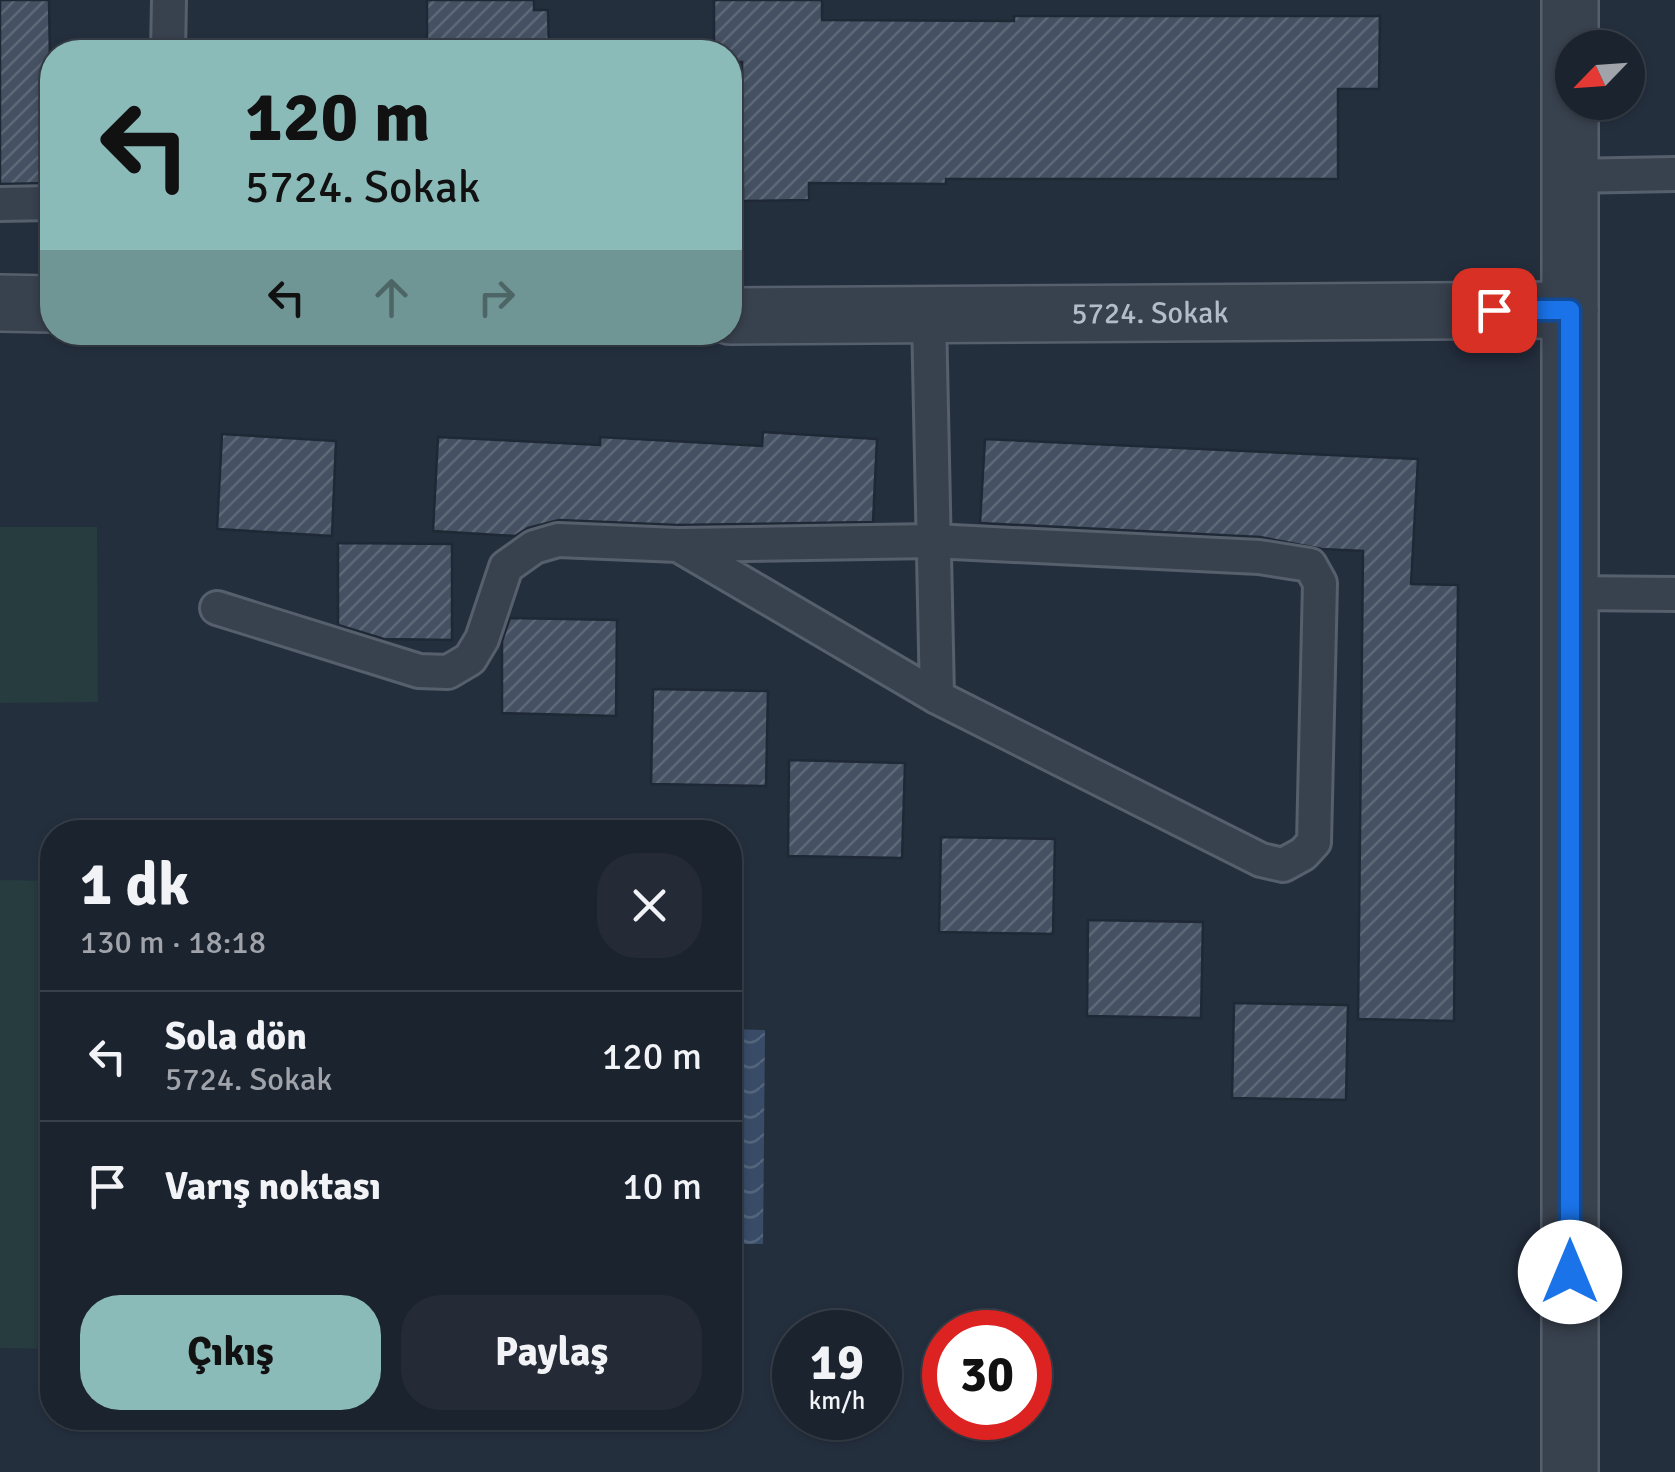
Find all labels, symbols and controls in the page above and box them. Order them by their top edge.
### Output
north arrow [1555,30,1645,120]
map controls [1555,30,1645,120]
text: 120 m [245,74,430,160]
icon: left [80,80,210,210]
text: 5724. Sokak [245,160,480,215]
pin [1452,268,1537,353]
icon: left [259,270,314,325]
icon: ahead [364,270,419,325]
icon: right [469,270,524,325]
icon: arrive [1467,283,1522,338]
street label: 5724. Sokak [1071,294,1229,333]
text: 1 dk [80,848,189,922]
button: close [597,853,702,958]
text: 130 m · 18:18 [80,923,266,962]
text: Sola dön [165,1013,307,1060]
icon: left [80,1029,135,1084]
text: 120 m [602,1033,702,1080]
text: 5724. Sokak [165,1060,332,1099]
icon: arrive [80,1159,135,1214]
text: Varış noktası [165,1163,381,1210]
text: 10 m [622,1163,702,1210]
position arrow [1518,1220,1622,1324]
button: Çıkış [80,1295,381,1410]
button: Paylaş [401,1295,702,1410]
speed limit sign: 30 [922,1310,1052,1440]
text: 19 [810,1332,864,1394]
text: km/h [809,1385,865,1416]

